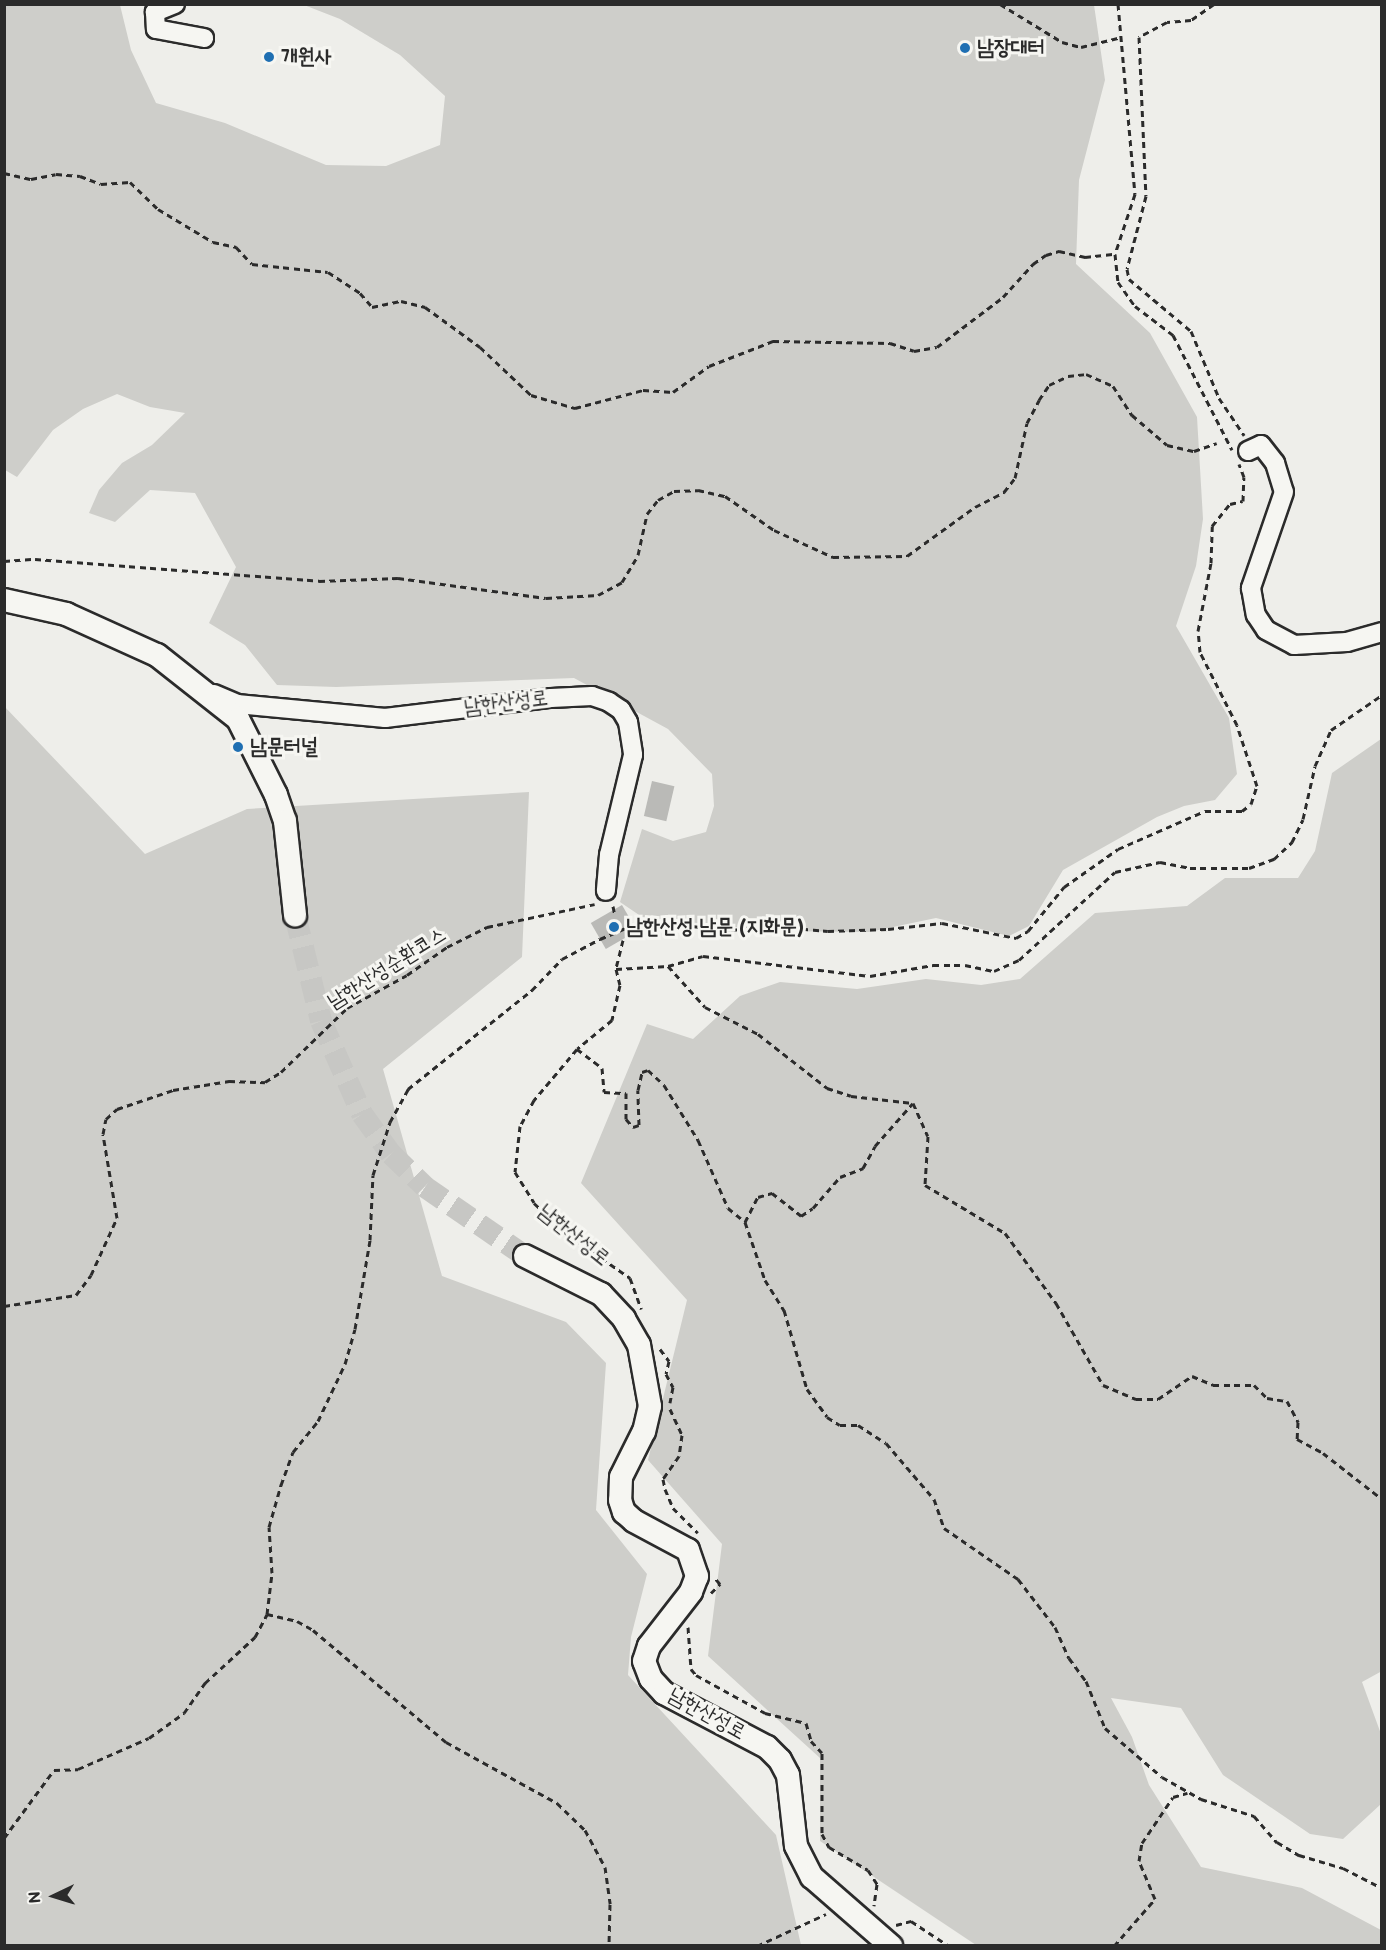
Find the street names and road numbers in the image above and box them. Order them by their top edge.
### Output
street label: 남한산성로 [463,685,549,721]
street label: 남한산성순환코스 [323,921,451,1015]
street label: 남한산성로 [533,1199,615,1271]
street label: 남한산성로 [664,1682,750,1746]

